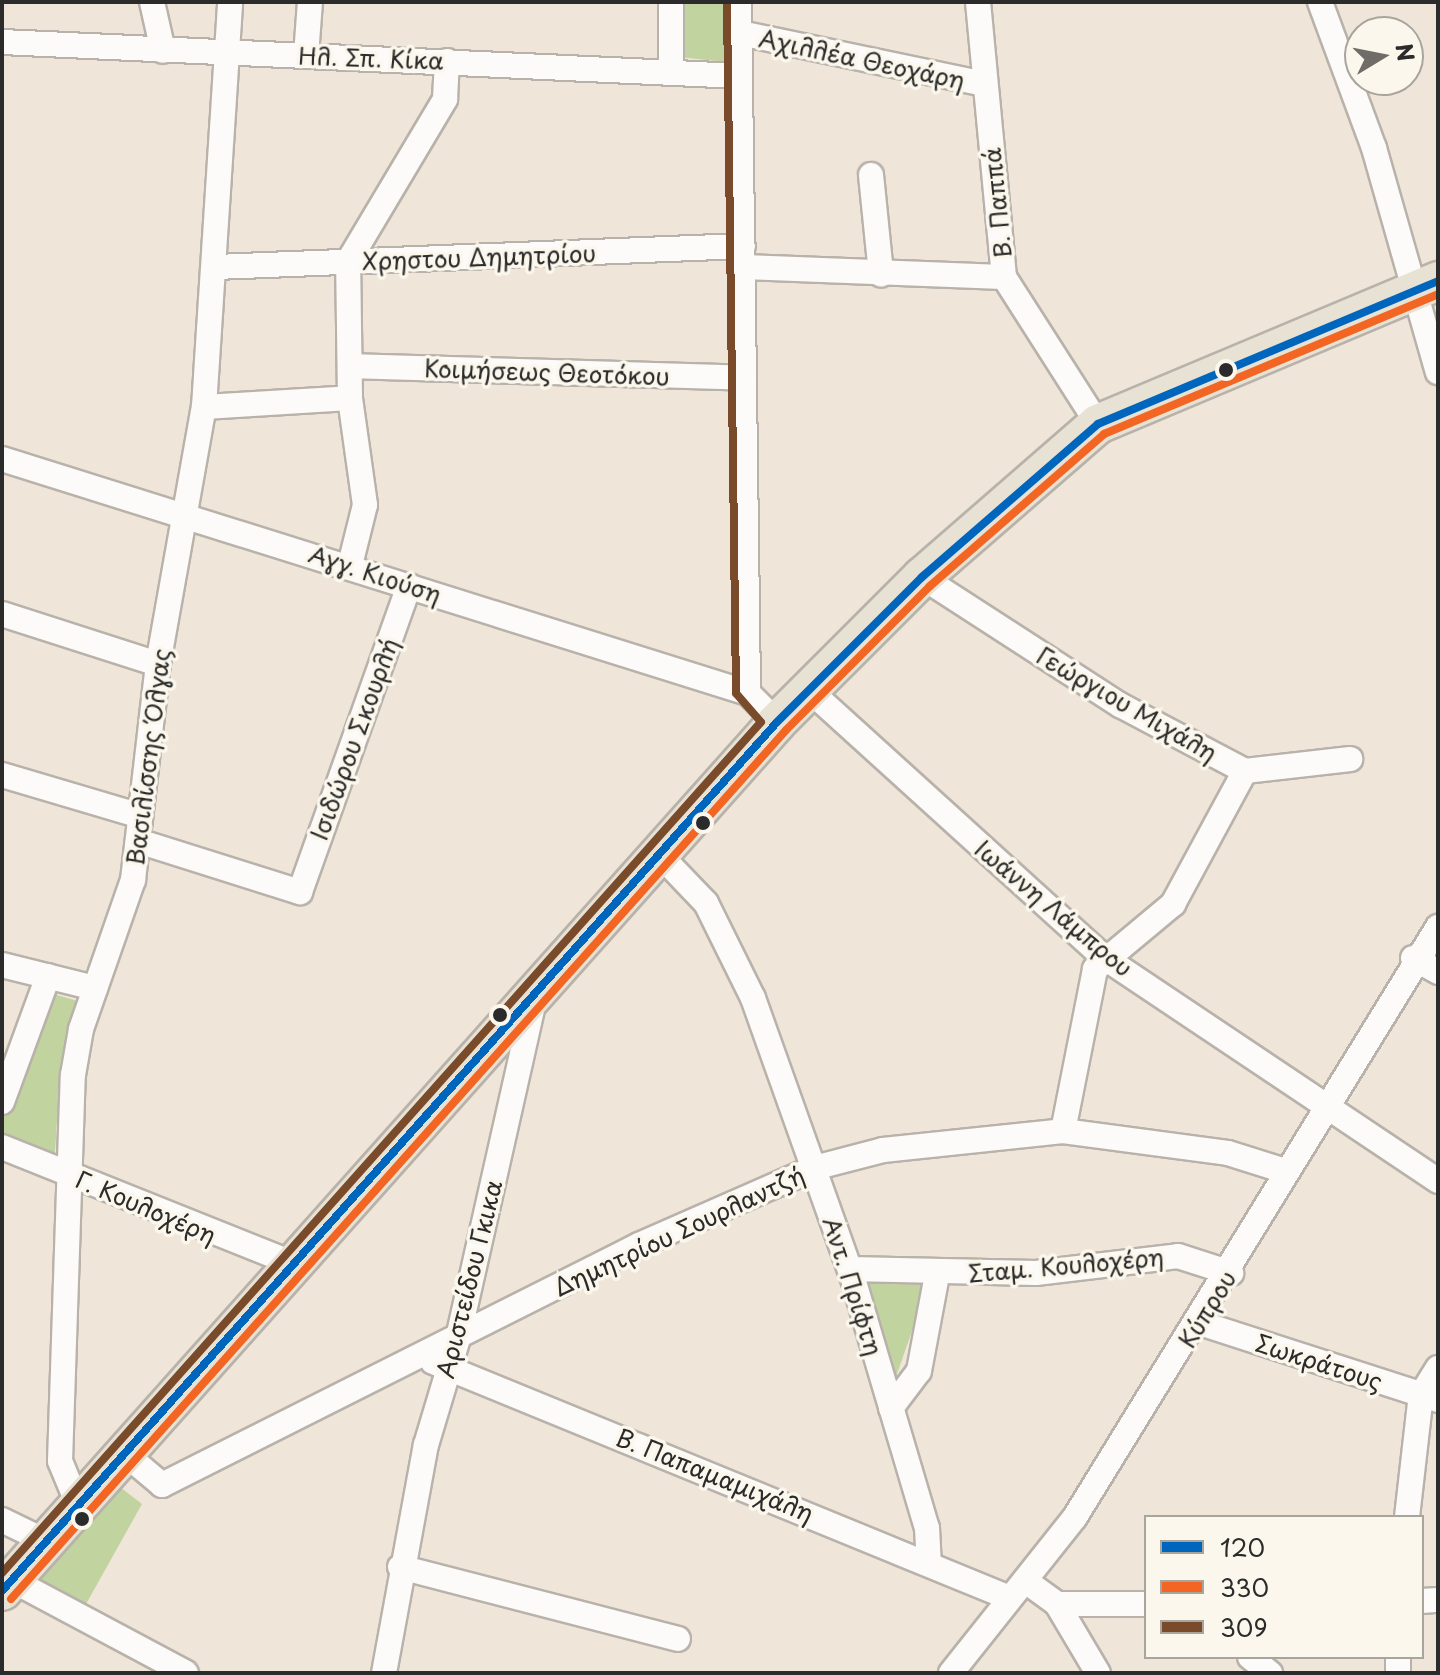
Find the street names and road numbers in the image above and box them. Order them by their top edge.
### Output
street label: Αχιλλέα Θεοχάρη [756,23,968,95]
street label: Ηλ. Σπ. Κίκα [297,41,445,75]
street label: Β. Παππά [977,146,1017,260]
street label: Χρηστου Δημητρίου [361,239,597,275]
street label: Κοιμήσεως Θεοτόκου [424,353,670,391]
street label: Αγγ. Κιούση [305,539,445,609]
street label: Ισιδώρου Σκουρλή [304,634,404,844]
street label: Γεώργιου Μιχάλη [1031,640,1223,768]
street label: Βασιλίσσης Όλγας [120,647,176,867]
street label: Ιωάννη Λάμπρου [969,833,1139,983]
street label: Δημητρίου Σουρλαντζή [549,1160,809,1302]
street label: Γ. Κουλοχέρη [71,1164,221,1250]
street label: Αριστείδου Γκικα [430,1177,508,1381]
street label: Αντ. Πρίφτη [817,1213,889,1359]
street label: Σταμ. Κουλοχέρη [967,1242,1165,1288]
street label: Κύπρου [1172,1265,1242,1353]
street label: Σωκράτους [1252,1328,1386,1396]
street label: Β. Παπαμαμιχάλη [612,1422,818,1528]

